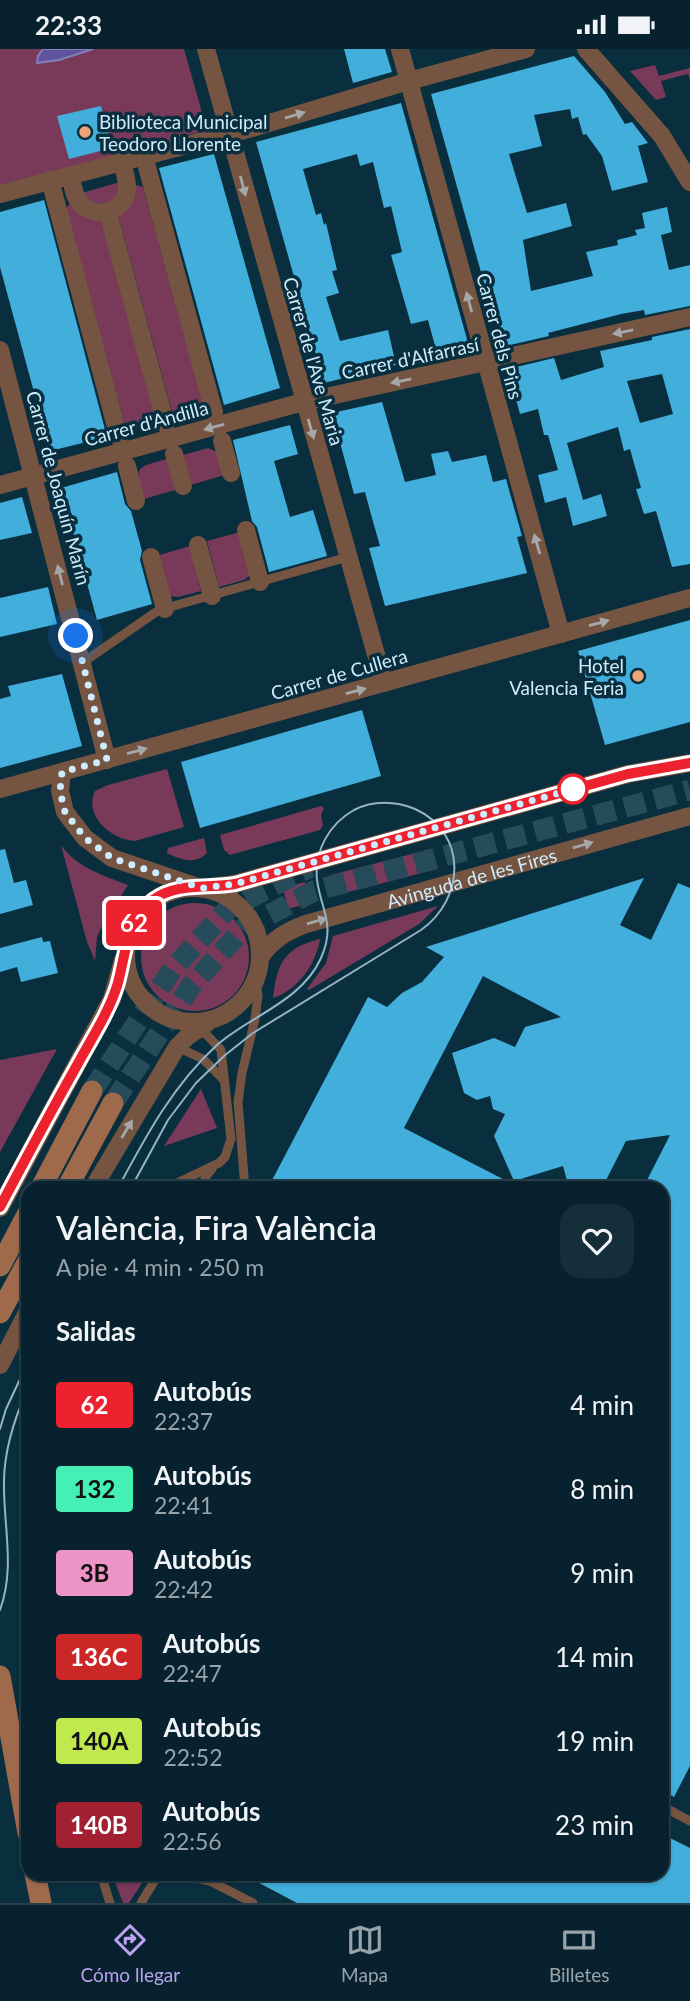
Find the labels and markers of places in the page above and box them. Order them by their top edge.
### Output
place label: Biblioteca Municipal Teodoro Llorente [99,110,268,155]
marker: Biblioteca Municipal Teodoro Llorente [77,124,93,140]
place label: Hotel Valencia Feria [509,654,624,699]
marker: Hotel Valencia Feria [630,668,646,684]
unlabelled marker [558,774,588,804]

